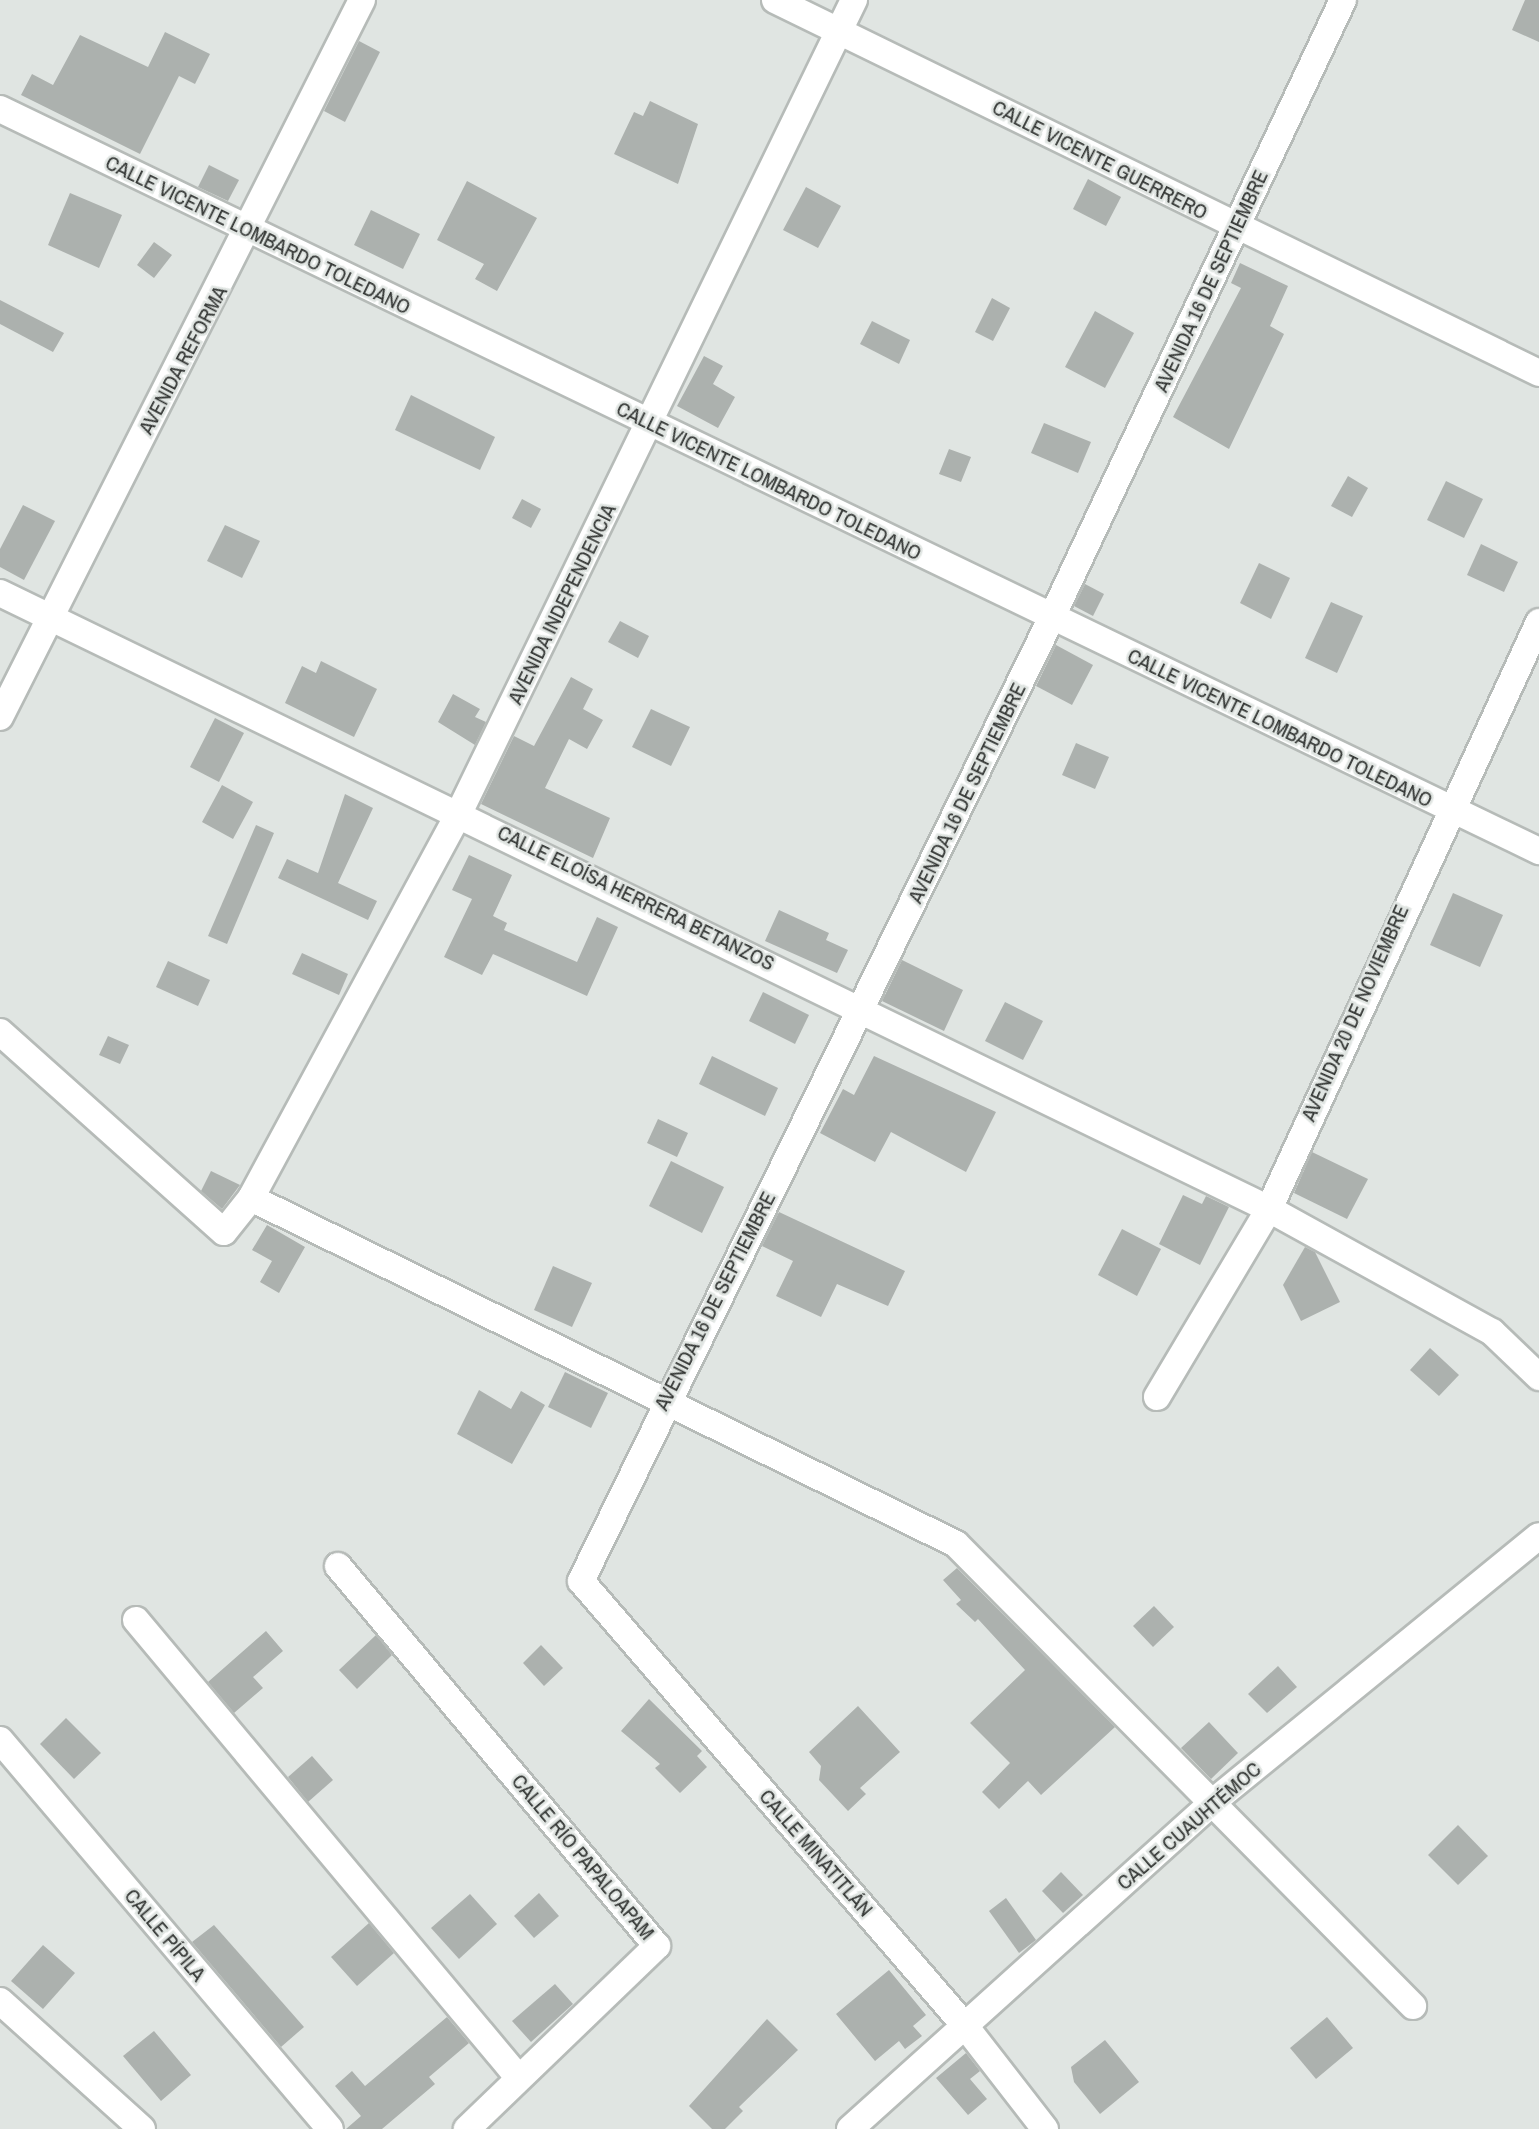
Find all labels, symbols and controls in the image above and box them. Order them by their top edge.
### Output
street label: CALLE VICENTE GUERRERO [988,95,1212,225]
street label: CALLE VICENTE LOMBARDO TOLEDANO [101,150,415,320]
street label: AVENIDA 16 DE SEPTIEMBRE [1148,166,1274,396]
street label: AVENIDA REFORMA [133,281,233,439]
street label: CALLE VICENTE LOMBARDO TOLEDANO [612,396,926,566]
street label: AVENIDA INDEPENDENCIA [502,499,622,709]
street label: CALLE VICENTE LOMBARDO TOLEDANO [1123,643,1437,813]
street label: AVENIDA 16 DE SEPTIEMBRE [902,678,1032,908]
street label: CALLE ELOÍSA HERRERA BETANZOS [493,819,779,977]
street label: AVENIDA 20 DE NOVIEMBRE [1296,900,1414,1126]
street label: AVENIDA 16 DE SEPTIEMBRE [649,1187,781,1415]
street label: CALLE CUAUHTÉMOC [1112,1757,1266,1895]
street label: CALLE RÍO PAPALOAPAM [506,1769,660,1945]
street label: CALLE MINATITLÁN [754,1784,878,1922]
street label: CALLE PÍPILA [119,1884,211,1986]

